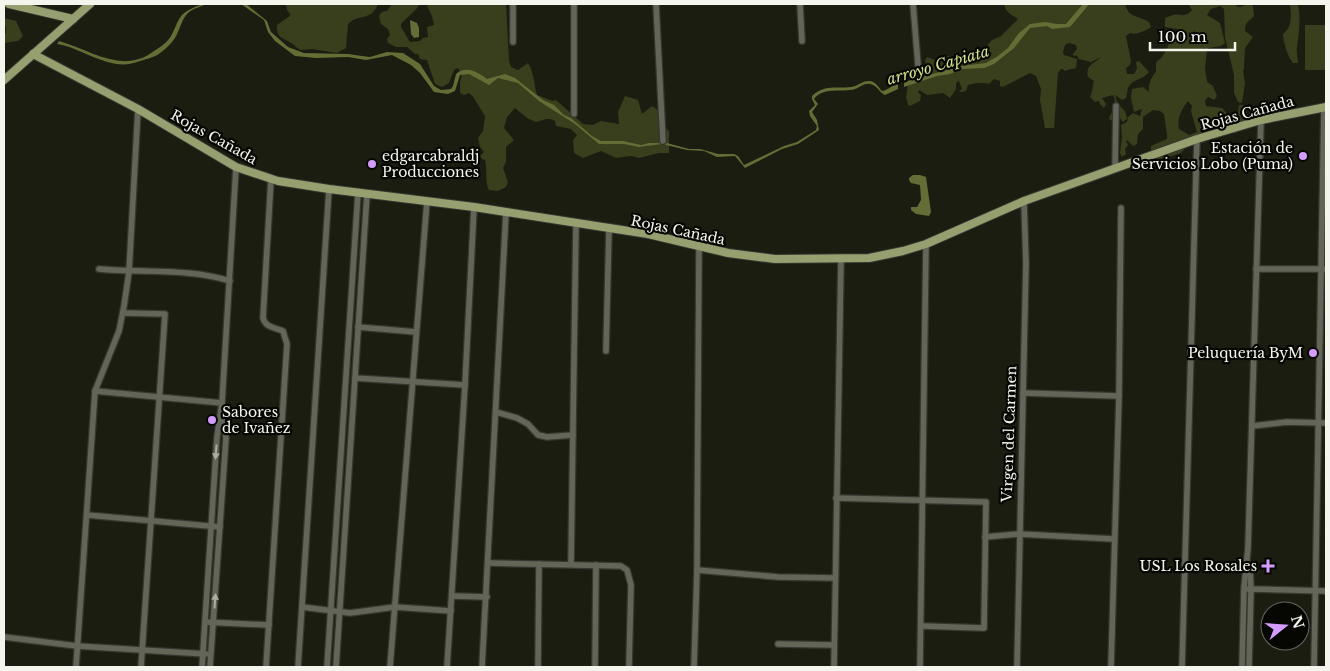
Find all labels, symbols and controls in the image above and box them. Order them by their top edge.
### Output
scale bar [1150,20,1235,52]
text: 100 m [1158,27,1207,46]
water label: arroyo Capiata [885,41,991,89]
street label: Rojas Cañada [1198,92,1296,134]
street label: Rojas Cañada [168,106,261,168]
place label: Estación de Servicios Lobo (Puma) [1132,139,1293,173]
place label: edgarcabraldj Producciones [382,147,479,181]
marker: Estación de Servicios Lobo (Puma) [1297,150,1309,162]
marker: edgarcabraldj Producciones [366,158,378,170]
street label: Rojas Cañada [629,211,727,249]
place label: Peluquería ByM [1188,344,1303,362]
marker: Peluquería ByM [1307,347,1319,359]
street label: Virgen del Carmen [998,365,1020,504]
place label: Sabores de Ivañez [222,403,291,437]
marker: Sabores de Ivañez [206,414,218,426]
one-way arrow [211,444,219,460]
place label: USL Los Rosales [1139,557,1257,575]
marker: USL Los Rosales [1261,559,1275,573]
one-way arrow [211,593,219,609]
north arrow [1260,601,1310,651]
text: N [1287,613,1308,631]

